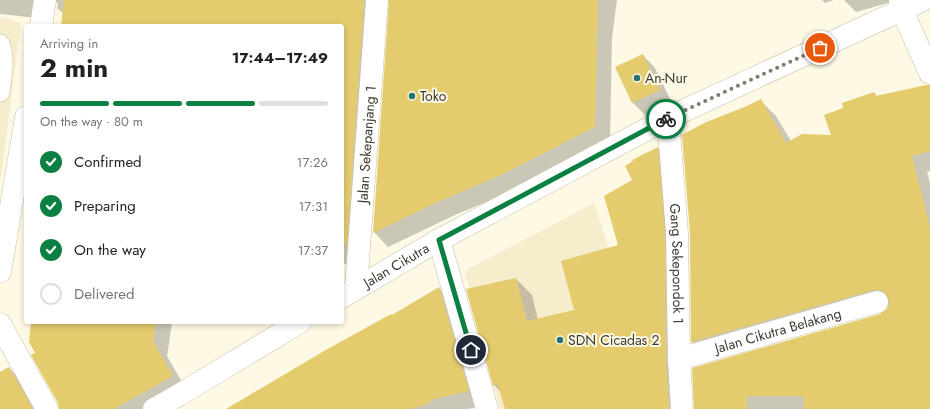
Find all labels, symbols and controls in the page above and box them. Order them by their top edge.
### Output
pin [803,31,837,65]
text: Arriving in [40,34,98,53]
icon: bag [809,37,831,59]
text: 17:44–17:49 [232,47,328,69]
text: 2 min [40,49,108,87]
place label: An-Nur [645,68,688,88]
marker: An-Nur [632,73,642,83]
street label: Jalan Sekepanjang 1 [352,85,381,206]
place label: Toko [420,86,447,106]
marker: Toko [407,91,417,101]
courier [646,99,686,139]
icon: bike [655,108,677,130]
text: On the way · 80 m [40,112,143,131]
icon: check [40,151,62,173]
text: Confirmed [74,151,142,173]
text: 17:26 [297,153,328,172]
icon: check [40,195,62,217]
text: Preparing [74,195,136,217]
text: 17:31 [298,197,328,216]
street label: Gang Sekepondok 1 [665,203,688,324]
street label: Jalan Cikutra [358,238,433,293]
icon: check [40,239,62,261]
text: On the way [74,239,146,261]
text: 17:37 [298,241,328,260]
text: Delivered [74,283,135,305]
street label: Jalan Cikutra Belakang [711,303,844,359]
place label: SDN Cicadas 2 [568,330,659,350]
pin [454,333,488,367]
marker: SDN Cicadas 2 [555,335,565,345]
icon: home [460,339,482,361]

